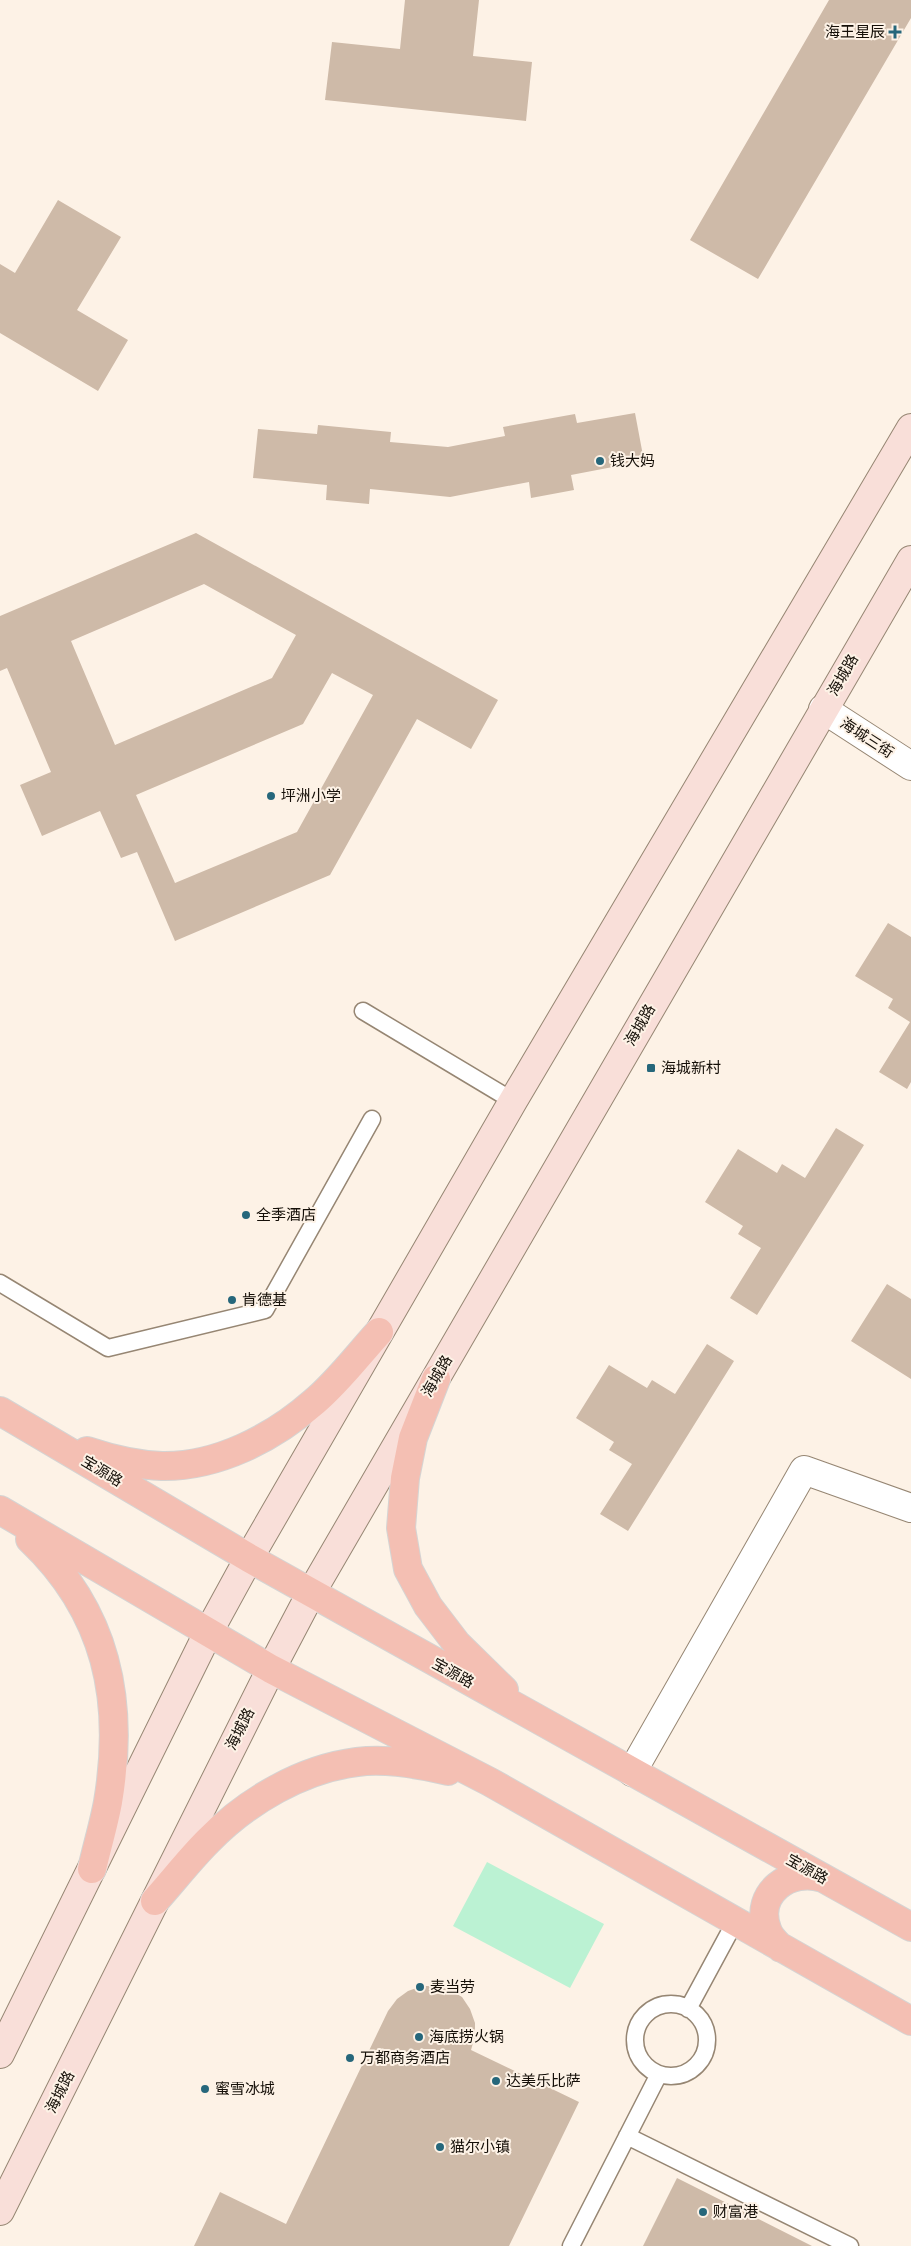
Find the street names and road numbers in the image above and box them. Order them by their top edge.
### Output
street label: 海城路 [824,651,862,699]
street label: 海城三街 [837,714,897,762]
street label: 海城路 [621,1001,659,1049]
street label: 海城路 [418,1352,456,1400]
street label: 宝源路 [78,1452,126,1490]
street label: 宝源路 [429,1654,477,1692]
street label: 海城路 [222,1705,258,1753]
street label: 宝源路 [783,1850,831,1888]
street label: 海城路 [42,2068,78,2116]

